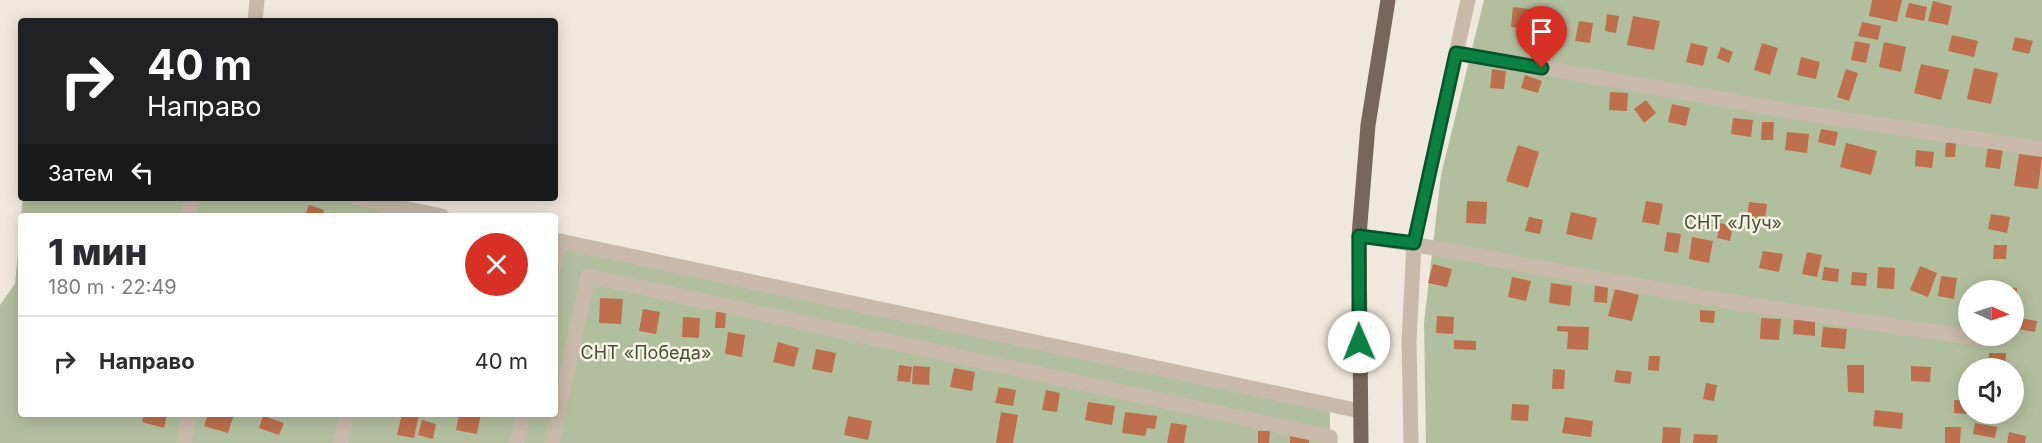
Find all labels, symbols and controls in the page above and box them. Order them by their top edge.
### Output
pin [1516,6,1567,68]
icon: arrive [1525,15,1558,48]
text: 40 m [147,39,252,90]
icon: right [48,42,126,120]
text: Направо [147,90,262,123]
icon: left [126,156,159,189]
text: Затем [48,160,114,186]
park label: СНТ «Луч» [1684,212,1782,233]
text: 1 мин [48,230,147,274]
button: close [465,233,528,296]
text: 180 m · 22:49 [48,275,177,299]
north arrow [1958,280,2024,346]
map controls [1958,280,2024,424]
position arrow [1327,310,1391,374]
park label: СНТ «Победа» [581,342,711,363]
icon: right [48,345,81,378]
text: Направо [99,348,195,374]
text: 40 m [474,348,528,374]
button: sound [1958,358,2024,424]

